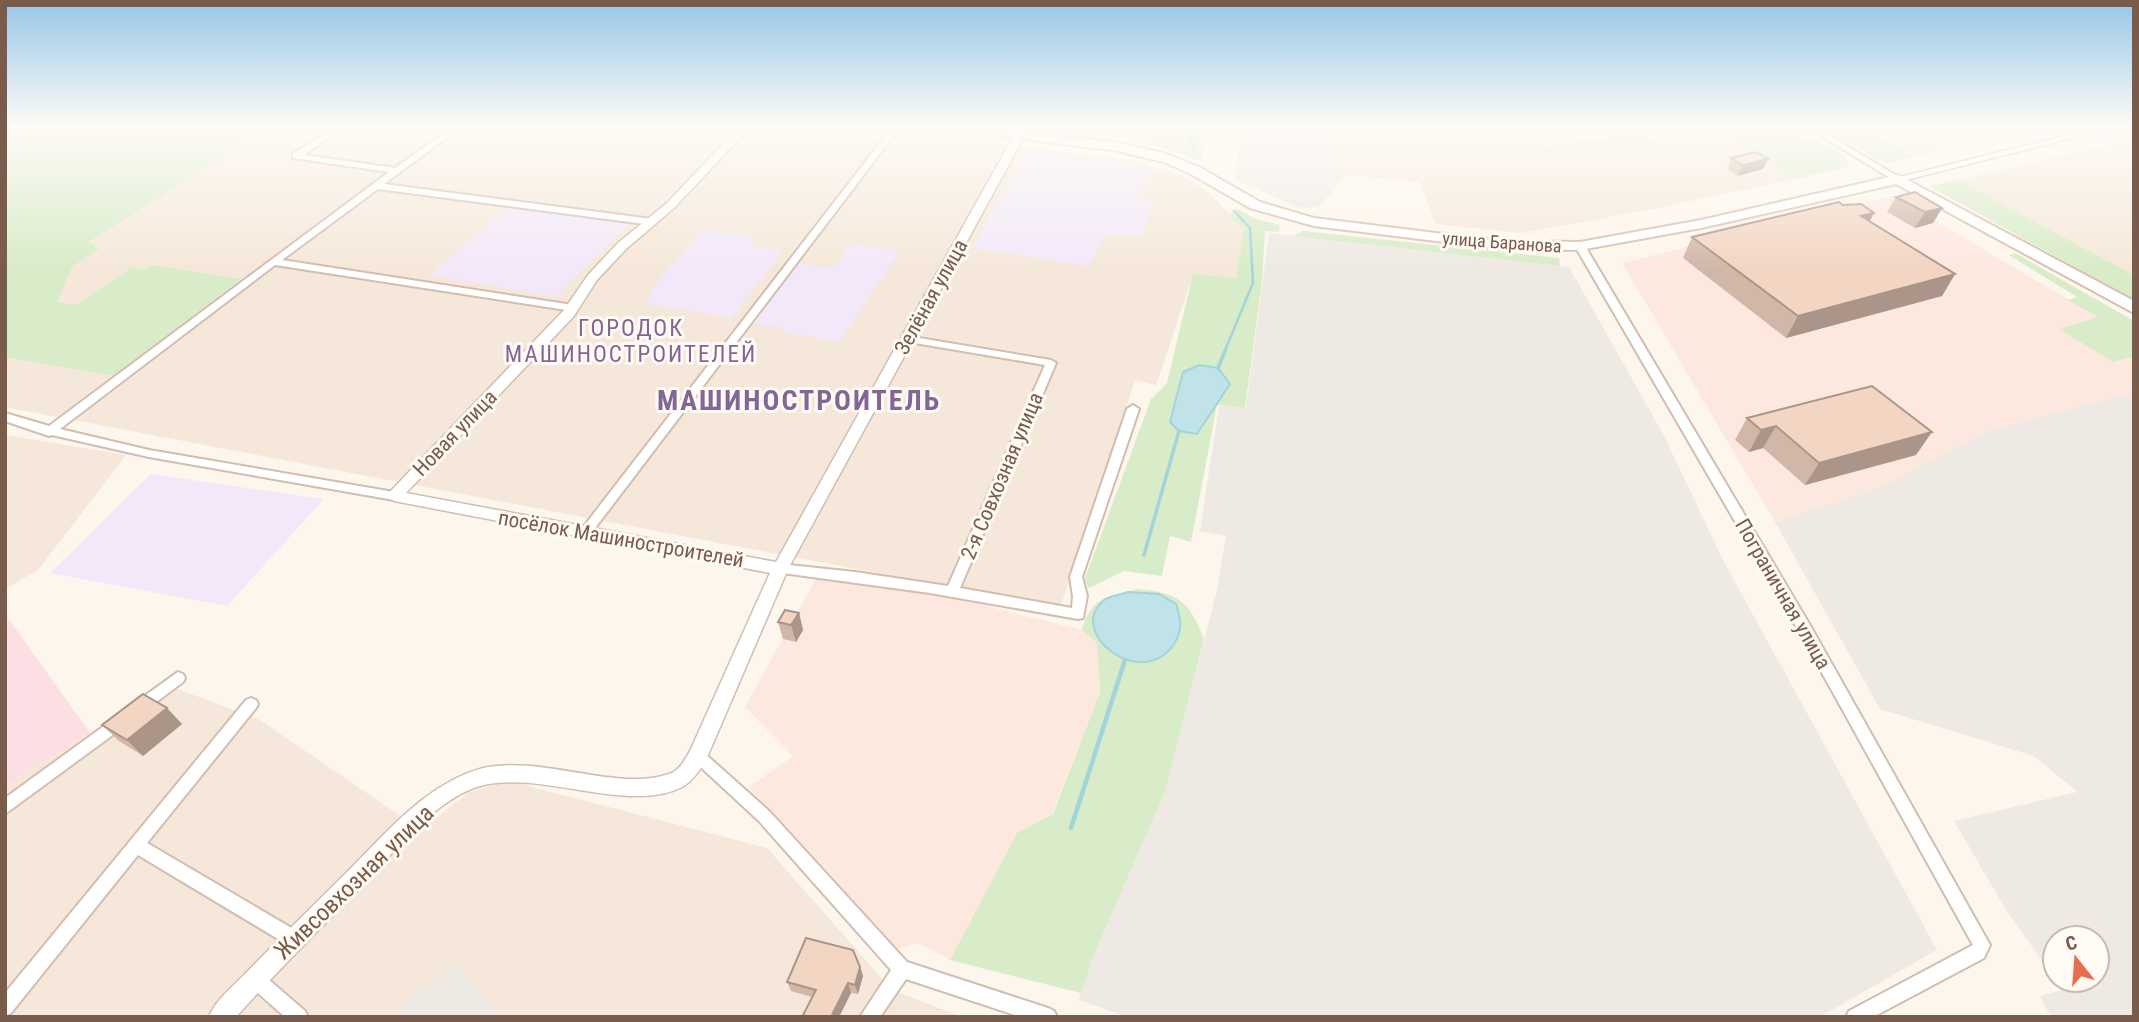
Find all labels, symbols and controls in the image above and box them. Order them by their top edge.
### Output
street label: улица Баранова [1442,227,1562,257]
street label: Зелёная улица [890,235,972,359]
district label: ГОРОДОК МАШИНОСТРОИТЕЛЕЙ [505,315,757,368]
district label: МАШИНОСТРОИТЕЛЬ [657,384,941,417]
street label: Новая улица [408,385,502,481]
street label: 2-я Совхозная улица [956,389,1048,563]
street label: посёлок Машиностроителей [496,506,746,572]
street label: Пограничная улица [1730,514,1836,674]
street label: Живсовхозная улица [269,799,439,965]
north arrow [2041,924,2111,994]
text: С [2063,931,2080,956]

